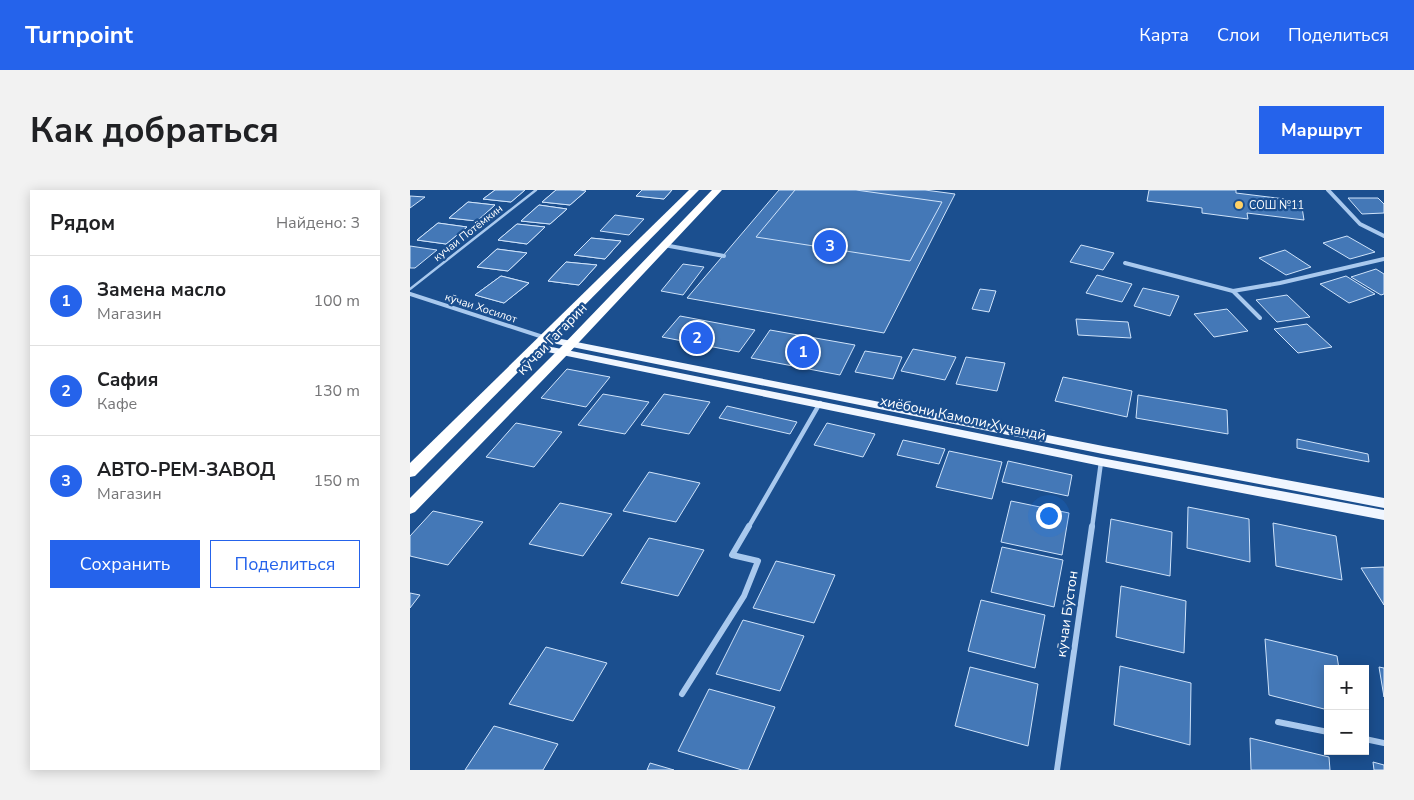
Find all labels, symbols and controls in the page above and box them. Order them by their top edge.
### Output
text: Turnpoint [25,19,133,51]
text: Карта [1139,23,1189,47]
text: Слои [1217,23,1260,47]
text: Поделиться [1288,23,1389,47]
button: Маршрут [1259,106,1384,154]
text: Как добраться [30,107,279,154]
place label: СОШ №11 [1249,198,1304,213]
marker: СОШ №11 [1233,199,1245,211]
street label: кучаи Потёмкин [430,201,506,265]
text: Рядом [50,209,115,237]
text: Найдено: 3 [276,212,360,234]
pin: 3 [814,227,846,265]
text: Замена масло [97,277,226,303]
street label: кӯчаи Хосилот [443,289,519,327]
text: 1 [61,290,71,312]
text: 100 m [313,290,360,312]
street label: кӯчаи Гагарин [513,299,591,379]
text: Магазин [97,303,162,325]
pin: 2 [681,319,713,357]
pin: 1 [787,333,819,371]
text: Сафия [97,367,158,393]
text: 2 [61,380,71,402]
text: 130 m [313,380,360,402]
street label: хиёбони Камоли Хуҷандӣ [878,391,1048,445]
text: Кафе [97,393,137,415]
text: АВТО-РЕМ-ЗАВОД [97,457,275,483]
text: 3 [61,470,71,492]
text: 150 m [313,470,360,492]
text: Магазин [97,483,162,505]
your location [1036,503,1062,529]
button: Сохранить [50,540,200,588]
button: Поделиться [210,540,360,588]
street label: кӯчаи Бӯстон [1052,570,1082,658]
map controls [1324,665,1369,755]
button: + [1324,665,1369,710]
button: − [1324,710,1369,755]

